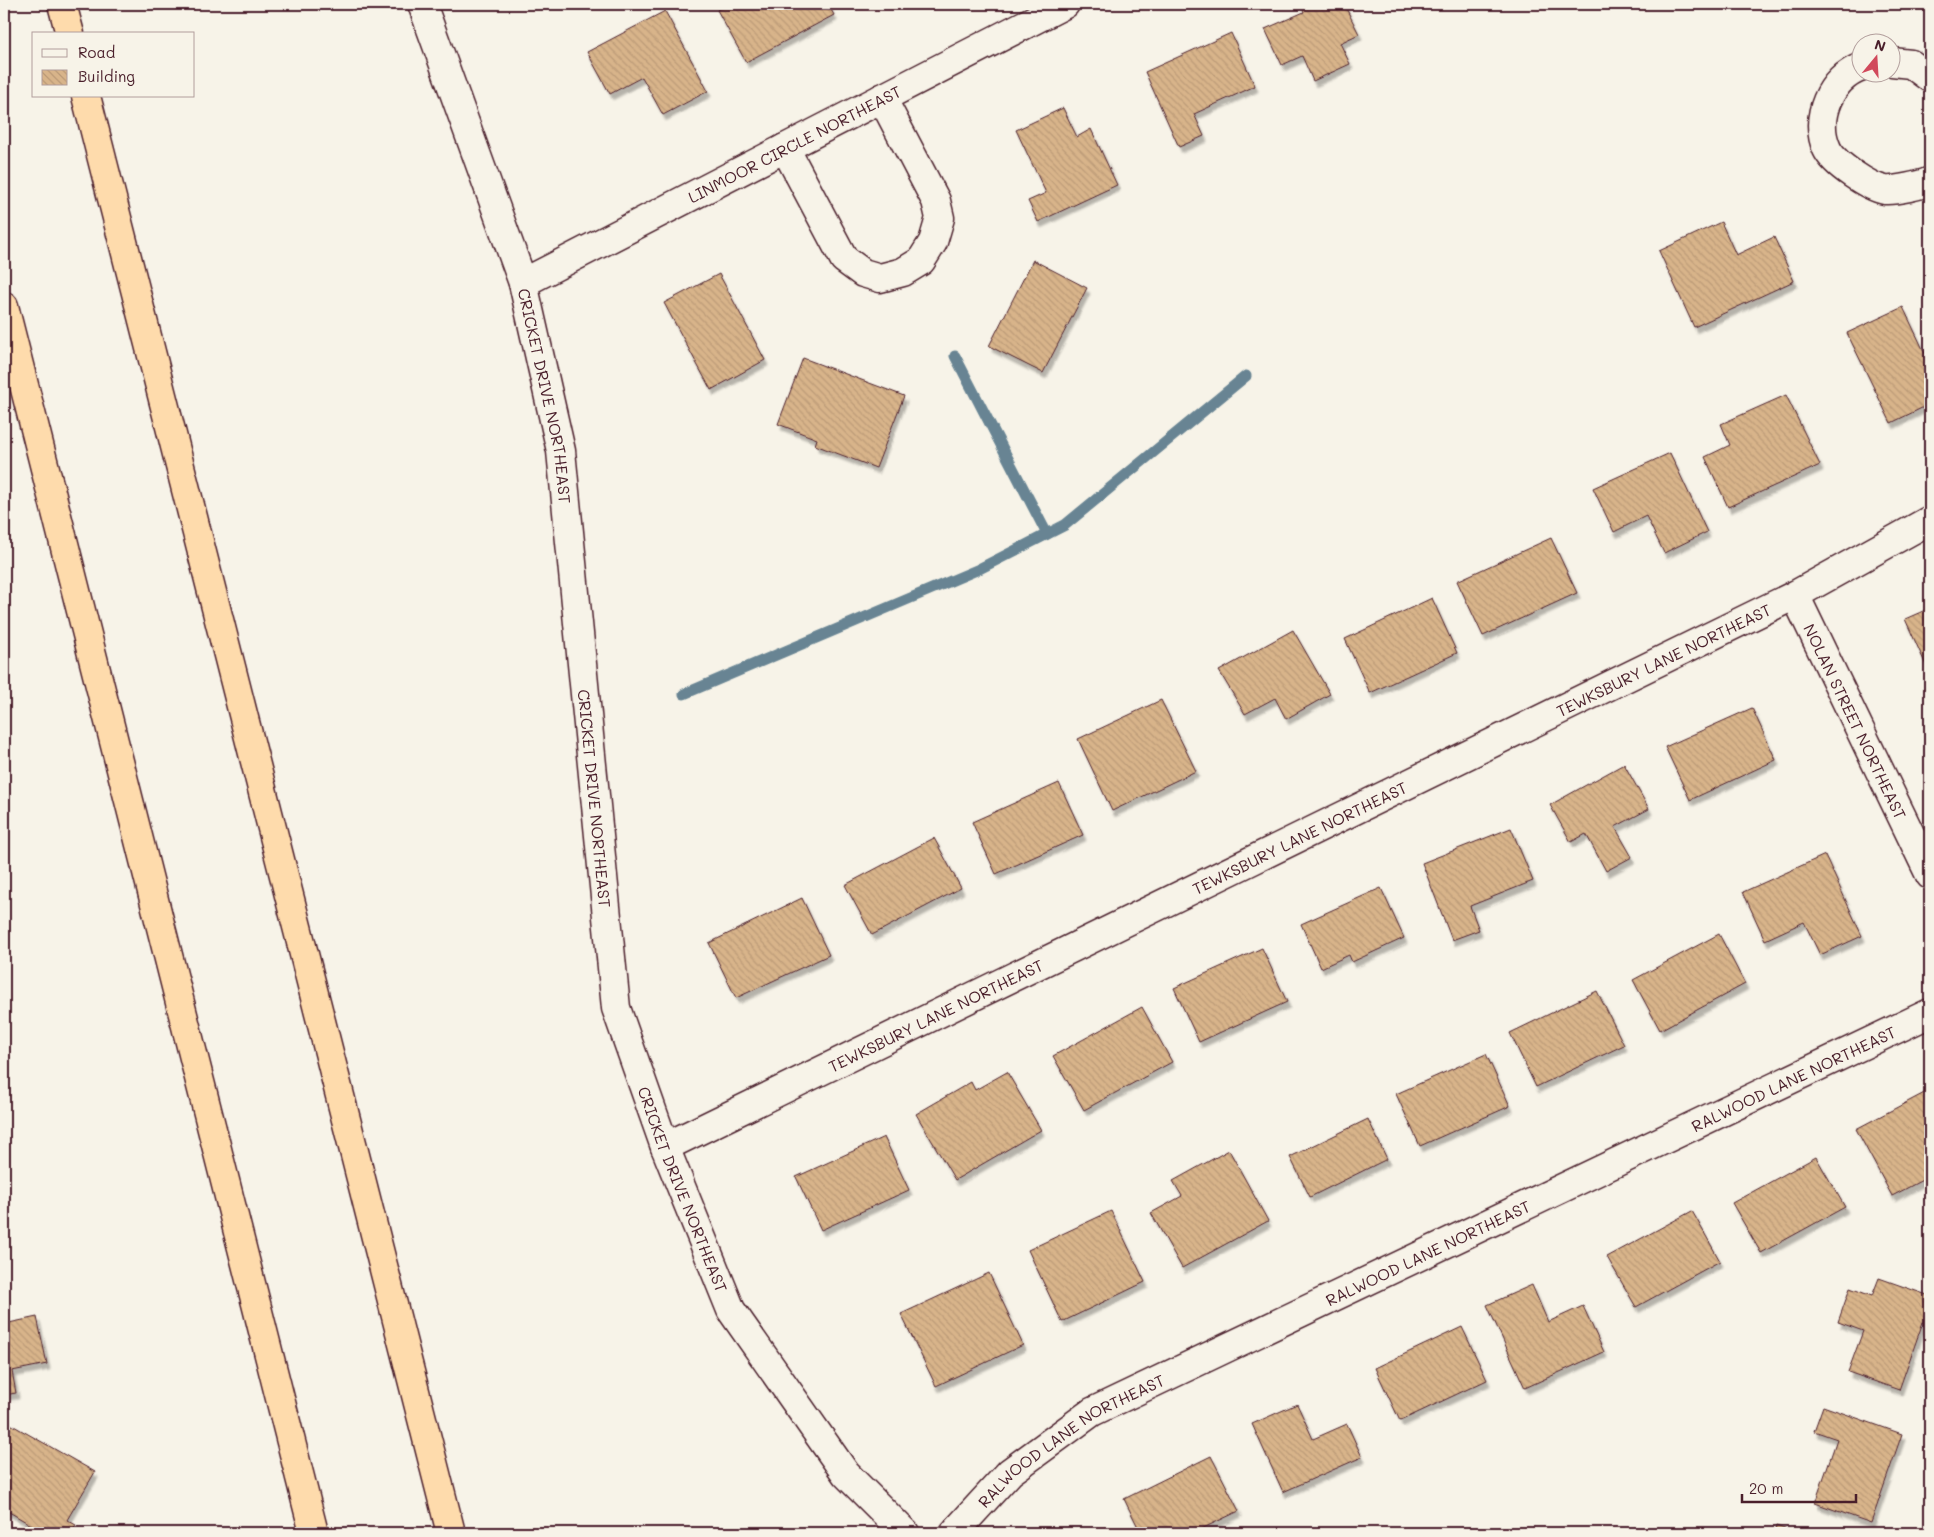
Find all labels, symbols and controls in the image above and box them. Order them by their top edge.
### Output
legend [32,32,195,98]
north arrow [1852,32,1902,82]
text: N [1872,34,1888,56]
text: Road [78,42,115,62]
text: Building [78,66,135,86]
street label: LINMOOR CIRCLE NORTHEAST [684,80,904,207]
street label: CRICKET DRIVE NORTHEAST [514,286,577,505]
street label: TEWKSBURY LANE NORTHEAST [1552,598,1774,721]
street label: NOLAN STREET NORTHEAST [1800,620,1912,822]
street label: CRICKET DRIVE NORTHEAST [574,688,617,909]
street label: TEWKSBURY LANE NORTHEAST [1189,776,1410,898]
street label: TEWKSBURY LANE NORTHEAST [825,954,1046,1076]
street label: RALWOOD LANE NORTHEAST [1687,1020,1899,1136]
street label: CRICKET DRIVE NORTHEAST [634,1083,733,1295]
street label: RALWOOD LANE NORTHEAST [1322,1195,1533,1310]
street label: RALWOOD LANE NORTHEAST [973,1369,1168,1511]
scale bar [1742,1472,1855,1504]
text: 20 m [1749,1478,1783,1498]

